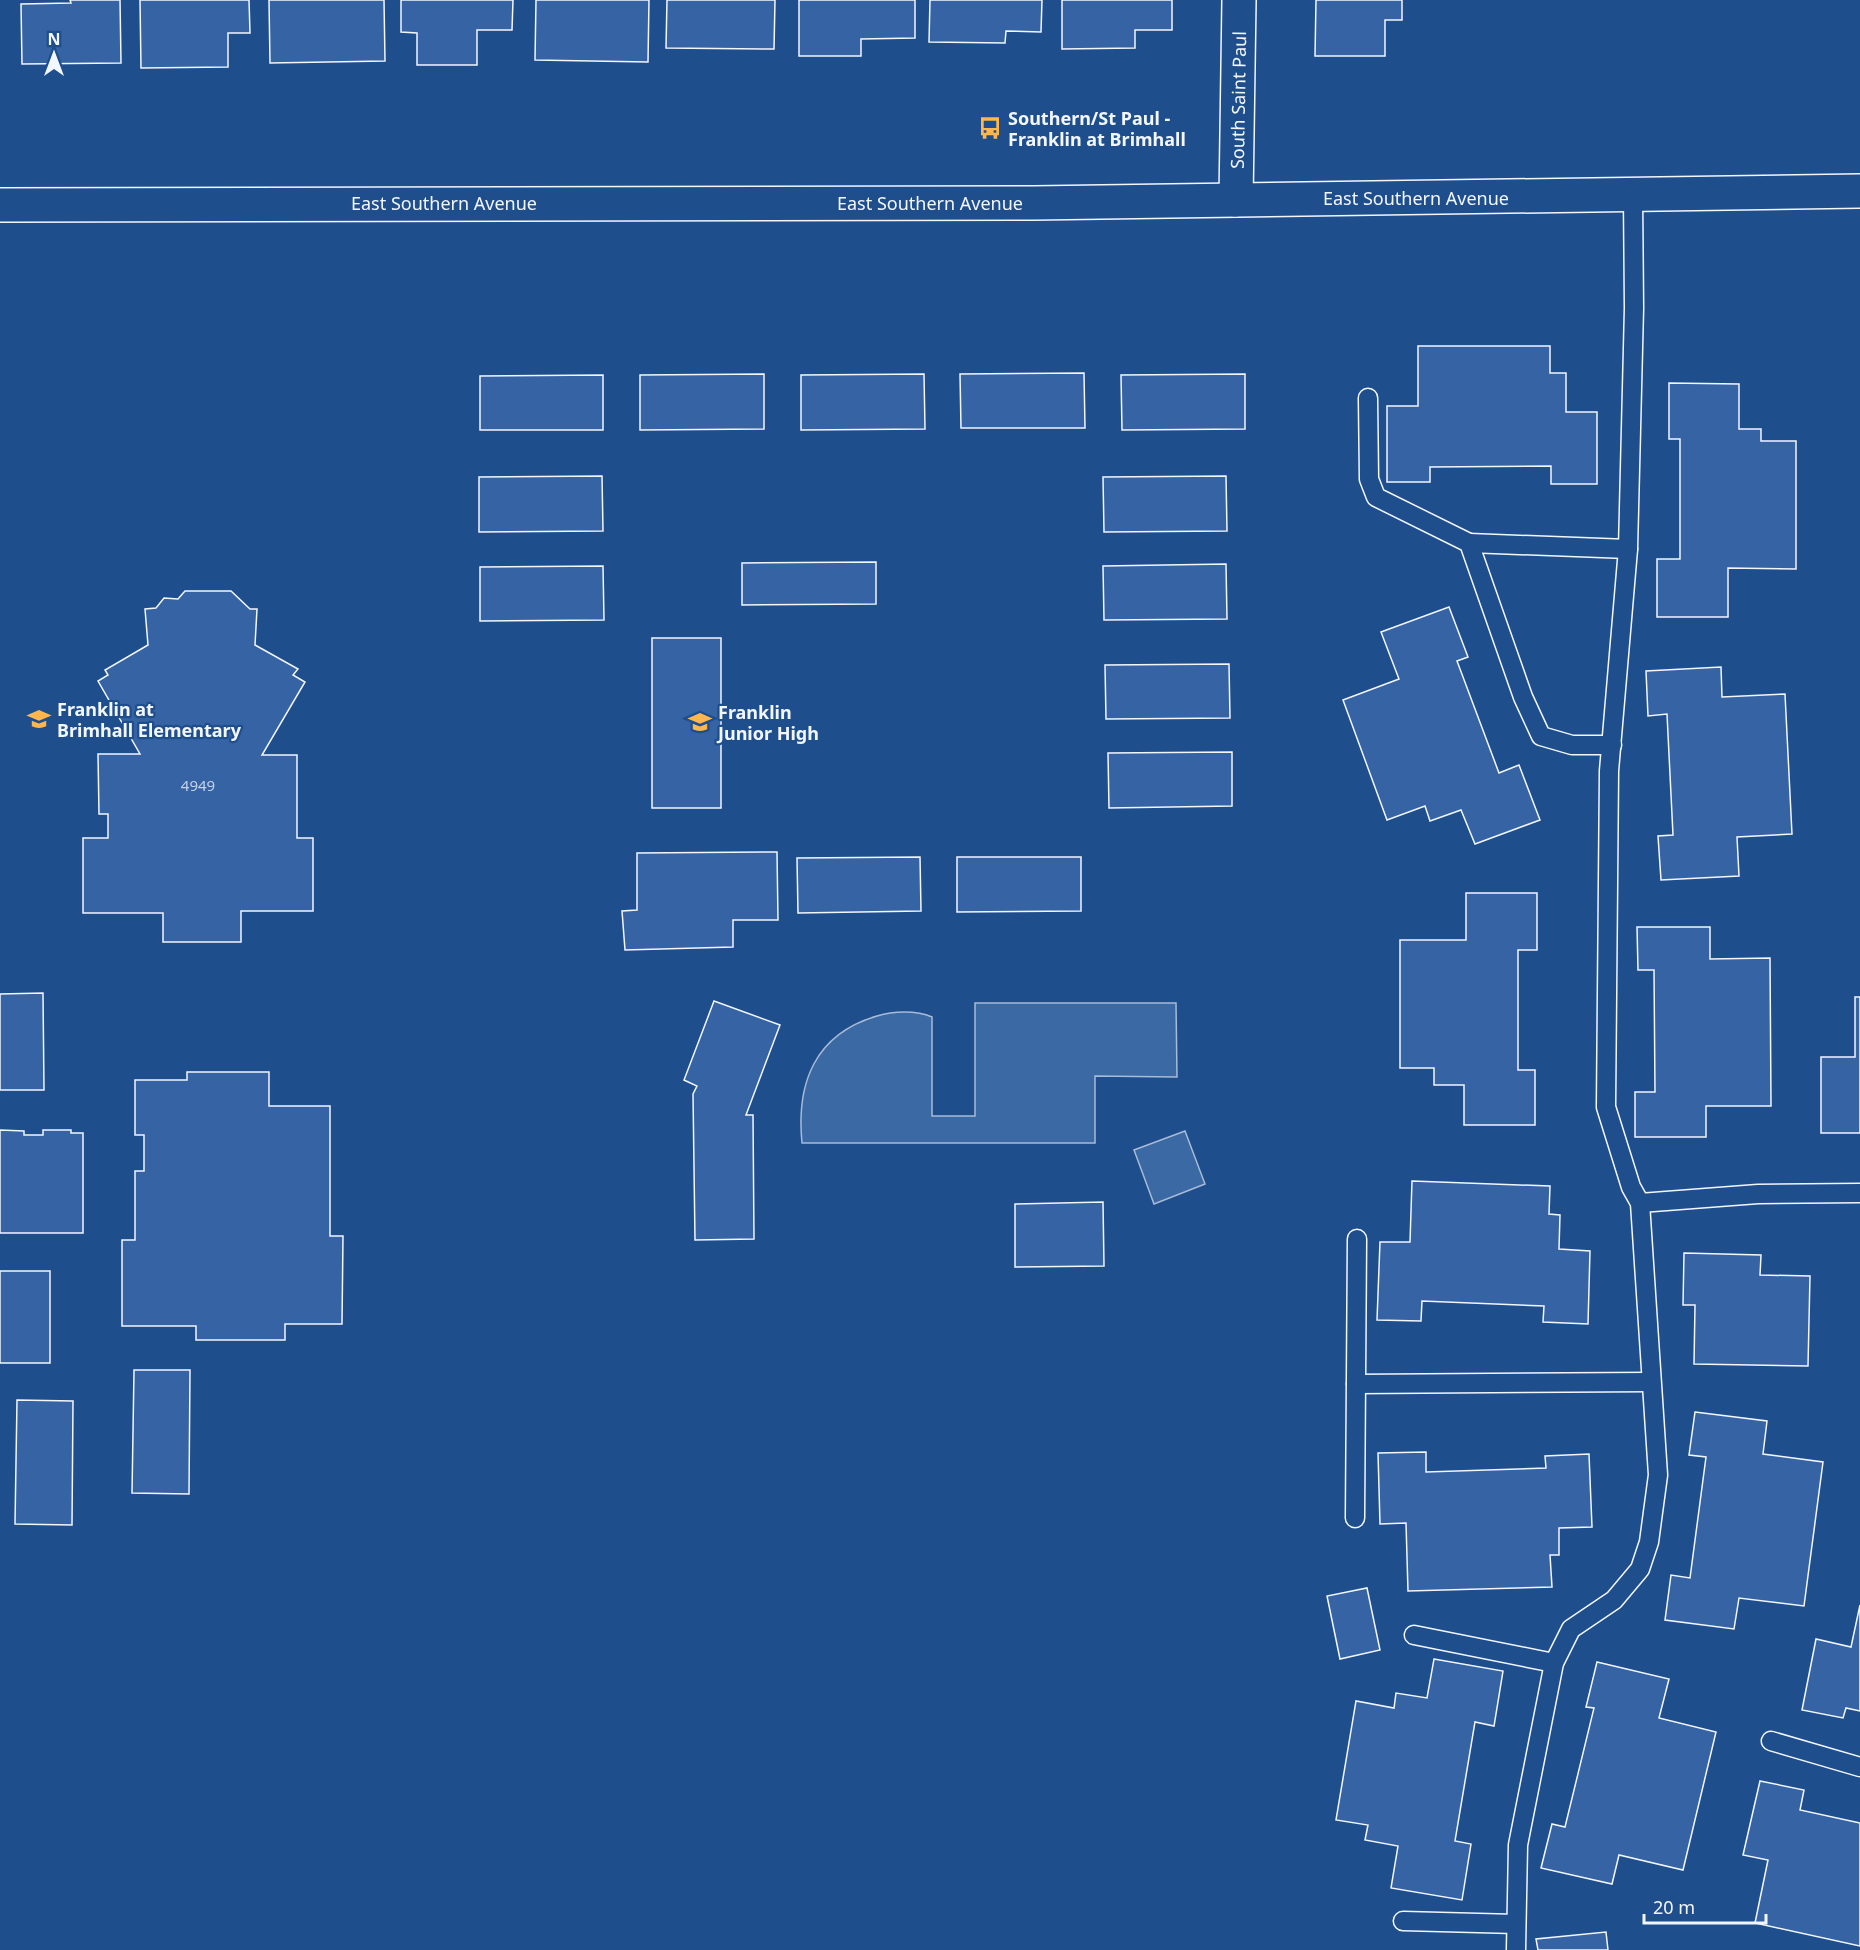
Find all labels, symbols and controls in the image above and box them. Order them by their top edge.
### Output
north arrow [24,24,84,84]
text: N [47,28,61,50]
street label: South Saint Paul [1225,31,1251,169]
place label: Southern/St Paul - Franklin at Brimhall [1008,106,1186,151]
bus stop icon: Southern/St Paul - Franklin at Brimhall [977,115,1003,141]
street label: East Southern Avenue [1323,186,1509,210]
street label: East Southern Avenue [351,191,537,215]
street label: East Southern Avenue [837,191,1023,215]
place label: Franklin at Brimhall Elementary [57,697,242,742]
place label: Franklin Junior High [716,700,819,745]
school or university icon: Franklin at Brimhall Elementary [26,706,52,732]
school or university icon: Franklin Junior High [687,709,713,735]
house number: 4949 [181,775,215,795]
scale bar [1644,1887,1766,1925]
text: 20 m [1653,1895,1695,1919]

